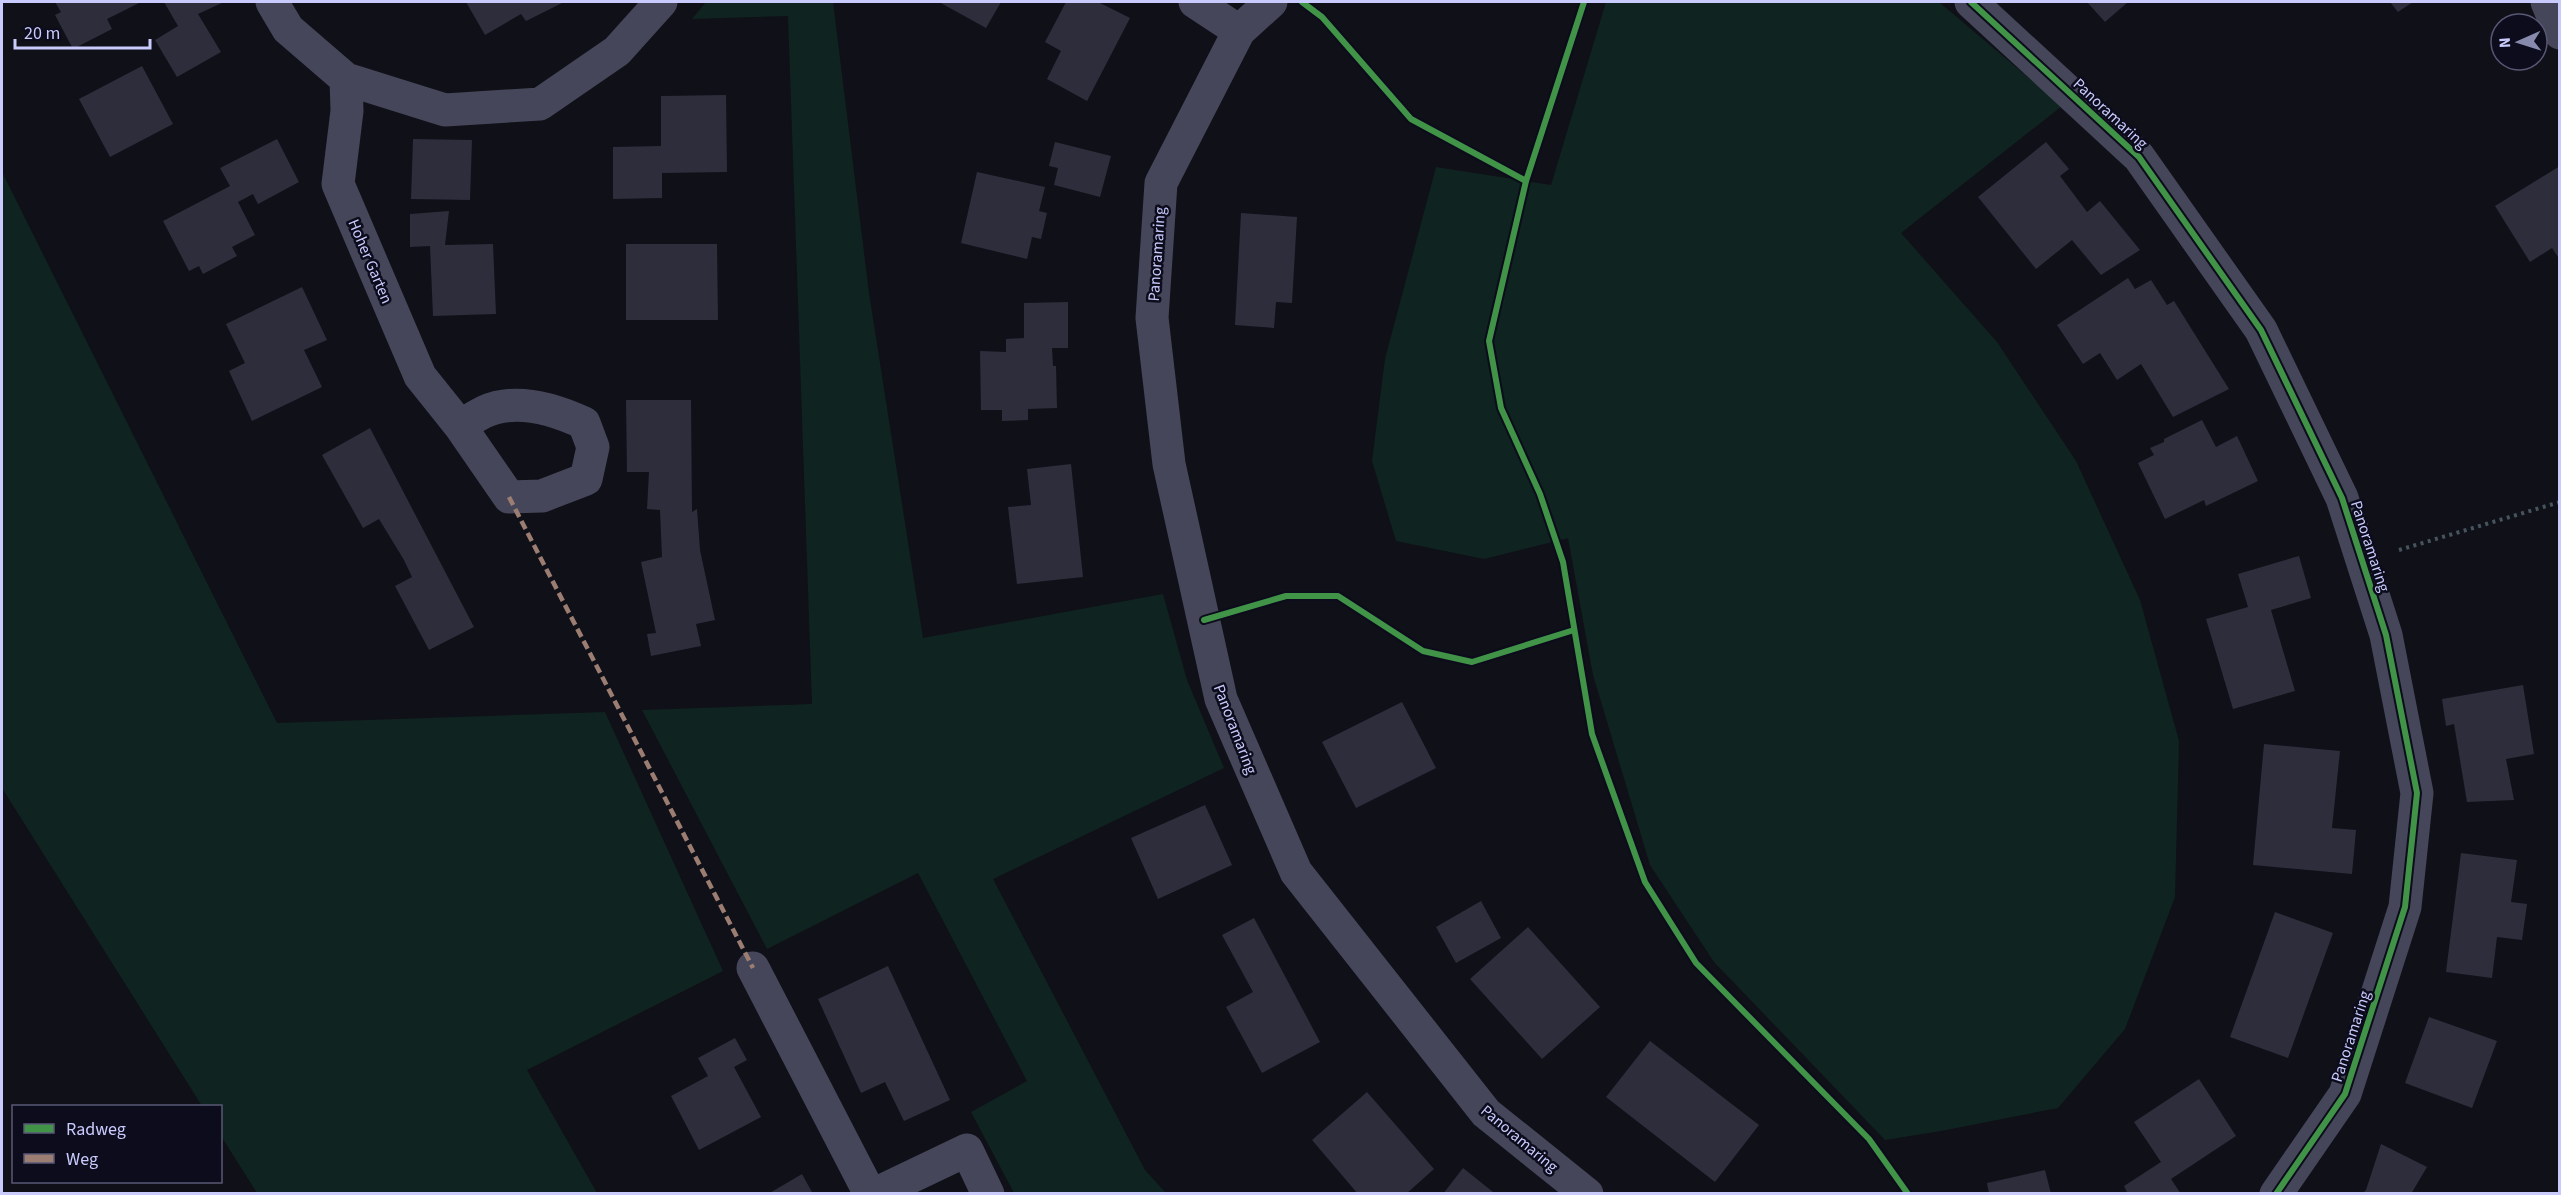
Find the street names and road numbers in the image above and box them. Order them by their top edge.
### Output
street label: Panoramaring [2068,73,2152,154]
street label: Panoramaring [1143,206,1171,302]
street label: Hoher Garten [342,216,398,307]
street label: Panoramaring [2345,498,2395,595]
street label: Panoramaring [1208,681,1262,778]
street label: Panoramaring [2326,988,2376,1085]
street label: Panoramaring [1476,1100,1563,1178]

